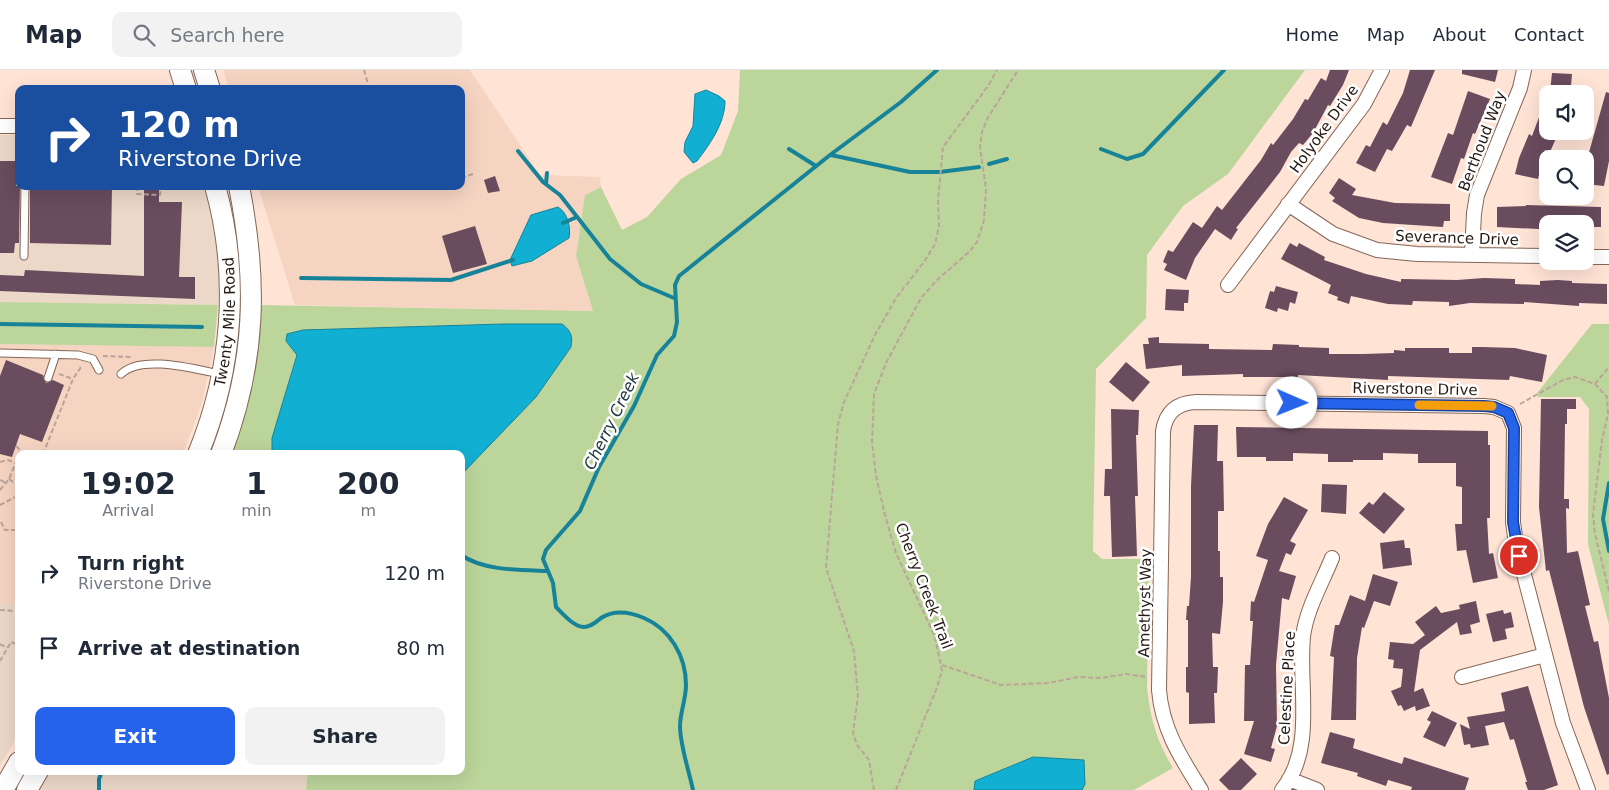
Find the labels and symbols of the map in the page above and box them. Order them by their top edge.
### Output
street label: Holyoke Drive [1286,81,1362,177]
street label: Berthoud Way [1455,88,1509,194]
street label: Severance Drive [1395,227,1519,249]
street label: Twenty Mile Road [210,256,239,389]
water label: Cherry Creek [580,369,643,473]
position arrow [1265,376,1317,428]
street label: Riverstone Drive [1352,379,1478,399]
street label: Cherry Creek Trail [892,520,956,652]
pin [1498,535,1540,577]
street label: Amethyst Way [1135,548,1155,658]
street label: Celestine Place [1275,630,1299,746]

